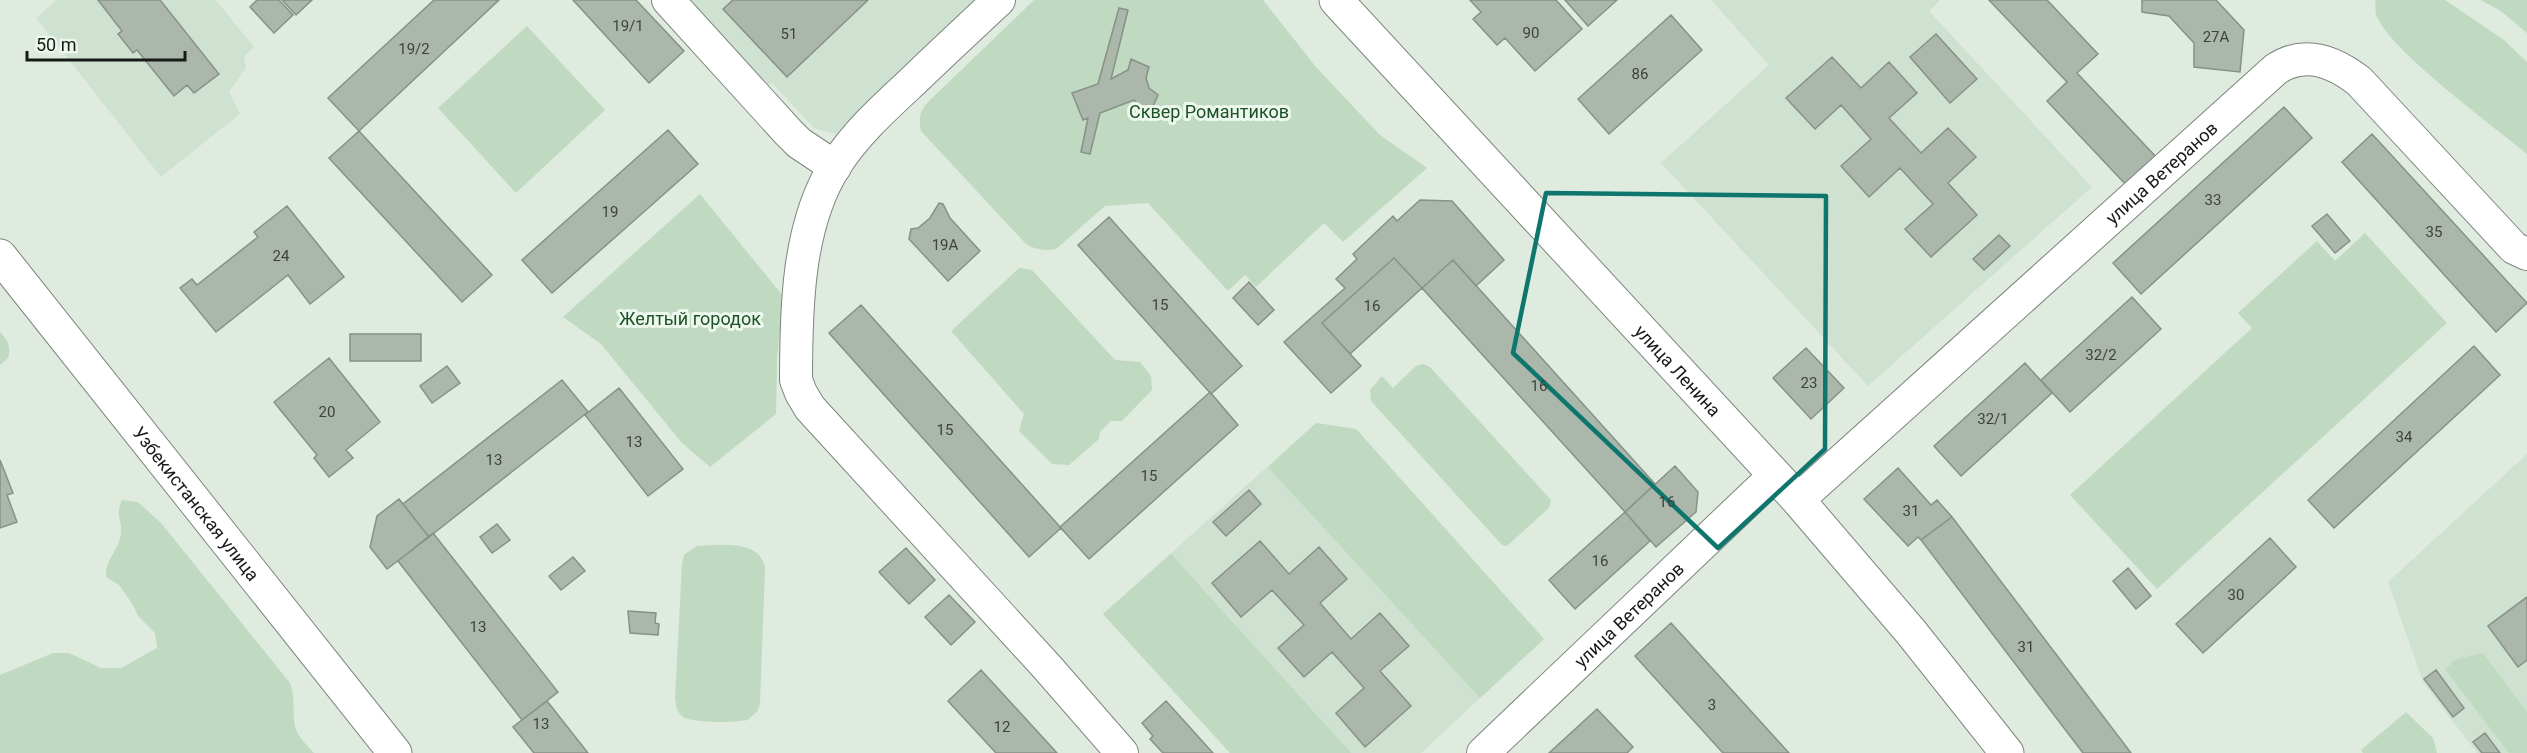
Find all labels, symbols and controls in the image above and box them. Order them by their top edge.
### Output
house number: 19/1 [612,17,644,35]
scale bar [27,24,184,62]
house number: 90 [1523,24,1539,42]
house number: 51 [781,25,797,43]
house number: 27А [2203,28,2230,46]
text: 50 m [36,34,76,55]
house number: 19/2 [398,40,430,58]
house number: 86 [1632,65,1648,83]
park label: Сквер Романтиков [1129,101,1289,122]
street label: улица Ветеранов [2101,117,2221,228]
house number: 33 [2205,191,2221,209]
house number: 19 [602,203,618,221]
house number: 35 [2426,223,2442,241]
house number: 19А [932,236,959,254]
house number: 24 [273,247,290,265]
house number: 15 [1152,296,1168,314]
house number: 16 [1364,297,1380,315]
park label: Желтый городок [619,308,761,329]
street label: улица Ленина [1631,320,1726,420]
house number: 32/2 [2085,346,2117,364]
house number: 23 [1801,374,1817,392]
house number: 16 [1531,377,1547,395]
house number: 20 [319,403,335,421]
house number: 32/1 [1977,410,2009,428]
house number: 15 [937,421,953,439]
street label: Узбекистанская улица [129,422,264,585]
house number: 34 [2396,428,2413,446]
house number: 13 [626,433,642,451]
house number: 13 [486,451,502,469]
house number: 15 [1141,467,1157,485]
house number: 16 [1659,493,1675,511]
house number: 31 [1903,502,1919,520]
house number: 16 [1592,552,1608,570]
street label: улица Ветеранов [1570,558,1688,671]
house number: 30 [2228,586,2244,604]
house number: 13 [470,618,486,636]
house number: 31 [2018,638,2034,656]
house number: 3 [1708,696,1716,714]
house number: 13 [533,715,549,733]
house number: 12 [994,718,1010,736]

